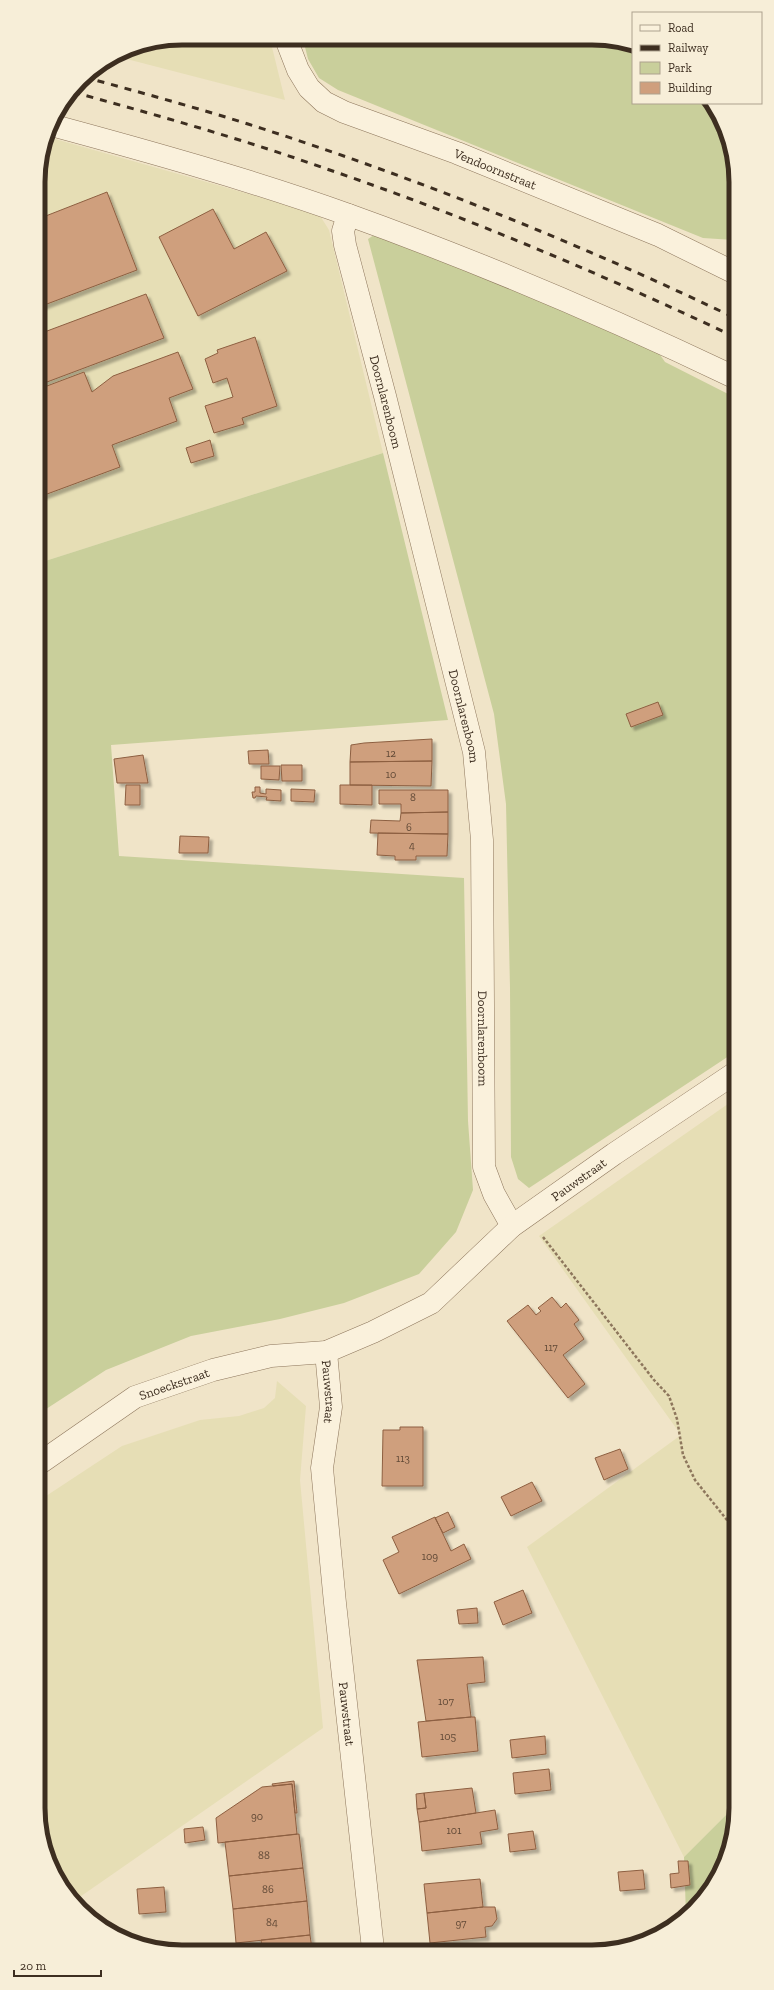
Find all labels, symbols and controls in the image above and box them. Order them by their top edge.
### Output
legend [632,12,762,104]
text: Road [668,21,694,35]
text: Railway [668,41,709,55]
text: Park [668,61,693,75]
text: Building [668,81,712,95]
street label: Vendoornstraat [451,145,539,193]
street label: Doornlarenboom [367,354,405,451]
street label: Doornlarenboom [446,668,482,764]
house number: 12 [386,747,396,760]
house number: 10 [386,768,396,781]
house number: 8 [410,791,416,804]
house number: 6 [406,821,412,834]
house number: 4 [409,839,415,852]
street label: Doornlarenboom [475,991,491,1087]
street label: Pauwstraat [548,1155,609,1204]
house number: 117 [544,1341,558,1354]
street label: Pauwstraat [319,1359,338,1425]
street label: Snoeckstraat [137,1365,211,1403]
house number: 113 [396,1452,410,1465]
house number: 109 [422,1550,438,1563]
street label: Pauwstraat [336,1681,358,1747]
house number: 107 [438,1695,454,1708]
house number: 105 [440,1730,456,1743]
house number: 90 [251,1810,263,1823]
house number: 101 [447,1824,462,1837]
house number: 88 [258,1849,270,1862]
house number: 86 [262,1883,274,1896]
house number: 84 [266,1916,278,1929]
house number: 97 [455,1917,467,1930]
scale bar [14,1952,101,1978]
text: 20 m [20,1959,47,1973]

